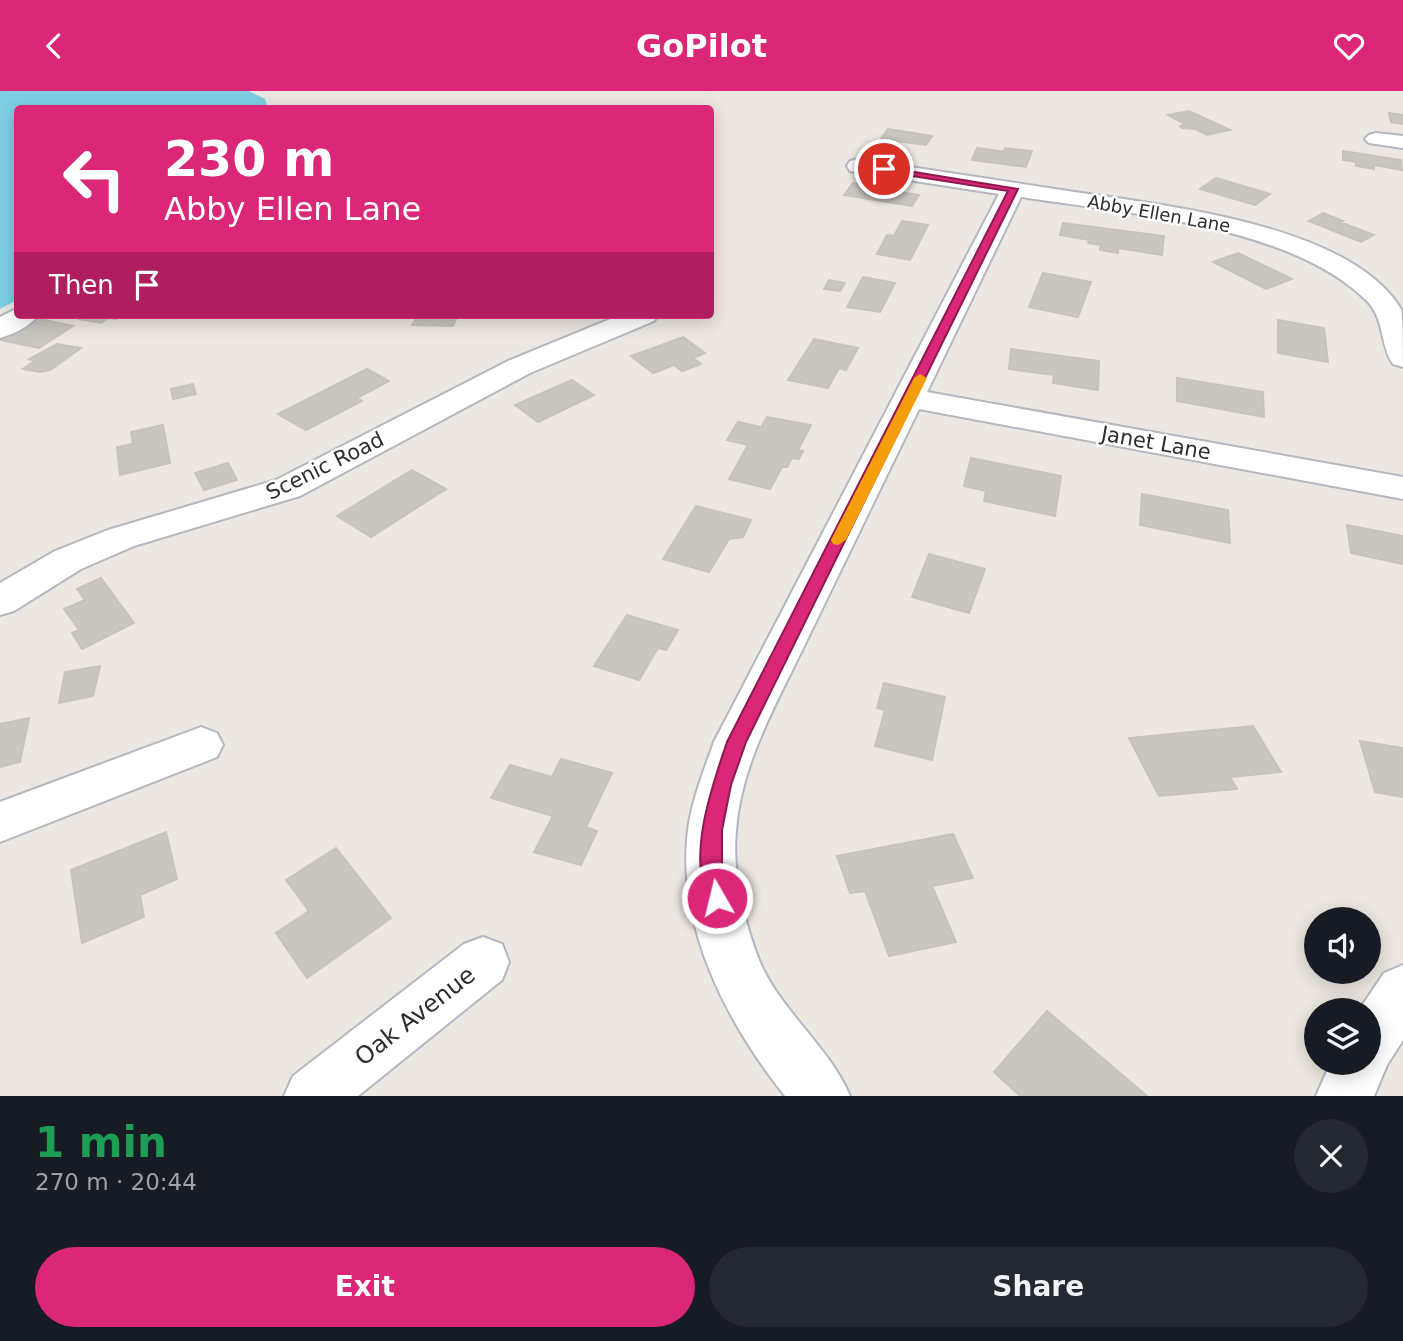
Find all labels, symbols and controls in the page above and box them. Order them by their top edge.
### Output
icon: back [35,27,73,65]
text: GoPilot [636,27,767,65]
icon: heart [1330,27,1368,65]
text: 230 m [164,131,334,188]
icon: left [49,133,140,224]
pin [854,139,914,199]
icon: arrive [865,150,903,188]
text: Abby Ellen Lane [164,190,421,228]
street label: Abby Ellen Lane [1086,191,1232,236]
icon: arrive [128,266,166,304]
text: Then [49,270,114,300]
street label: Janet Lane [1097,421,1213,464]
street label: Scenic Road [262,427,388,505]
position arrow [680,861,754,935]
map controls [1304,907,1381,1075]
button: sound [1304,907,1381,984]
street label: Oak Avenue [350,961,480,1071]
button: layers [1304,998,1381,1075]
text: 1 min [35,1118,167,1167]
button: close [1294,1119,1368,1193]
text: 270 m · 20:44 [35,1169,197,1195]
button: Exit [35,1247,695,1327]
button: Share [709,1247,1368,1327]

